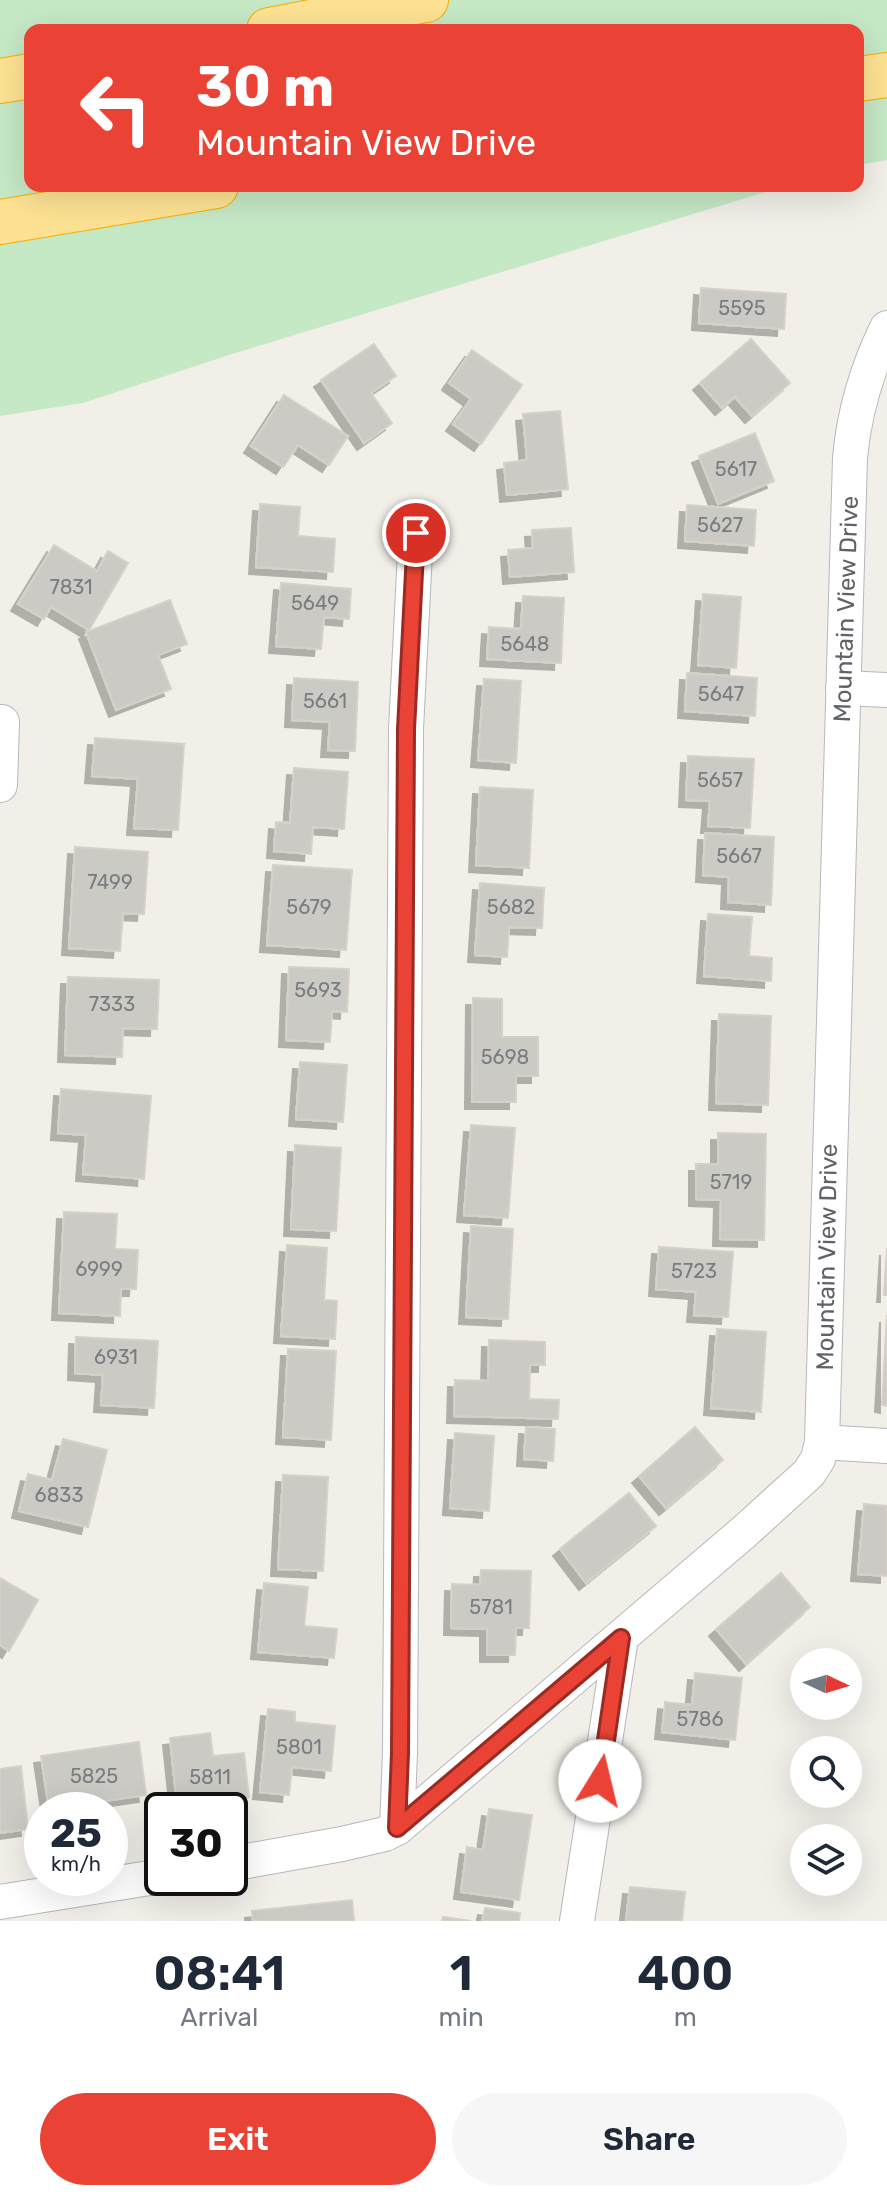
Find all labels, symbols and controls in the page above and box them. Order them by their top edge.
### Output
text: 30 m [196,54,334,120]
icon: left [64,56,168,160]
text: Mountain View Drive [196,121,536,164]
house number: 5595 [718,296,766,320]
house number: 5617 [715,457,757,481]
street label: Mountain View Drive [828,495,864,723]
pin [382,499,450,567]
icon: arrive [394,511,438,555]
house number: 5627 [697,513,743,537]
house number: 7831 [49,575,93,599]
house number: 5649 [291,591,339,615]
house number: 5648 [500,632,550,656]
house number: 5647 [698,682,744,706]
house number: 5661 [303,689,347,713]
house number: 5657 [697,768,743,792]
house number: 5667 [716,844,762,868]
house number: 7499 [87,870,133,894]
house number: 5679 [286,895,332,919]
house number: 5682 [487,895,535,919]
house number: 5693 [294,978,342,1002]
house number: 7333 [89,992,135,1016]
house number: 5698 [481,1045,529,1069]
street label: Mountain View Drive [811,1143,843,1371]
house number: 5719 [710,1170,752,1194]
house number: 6999 [75,1257,123,1281]
house number: 5723 [671,1259,717,1283]
house number: 6931 [94,1345,138,1369]
house number: 6833 [35,1483,83,1507]
house number: 5781 [469,1595,513,1619]
north arrow [790,1648,862,1720]
map controls [790,1648,862,1896]
house number: 5786 [677,1707,723,1731]
house number: 5801 [276,1735,322,1759]
button: search [790,1736,862,1808]
position arrow [558,1739,642,1823]
house number: 5825 [70,1764,118,1788]
house number: 5811 [189,1765,231,1789]
speed limit sign: 30 [144,1792,248,1896]
text: 25 [50,1810,102,1857]
button: layers [790,1824,862,1896]
text: km/h [51,1852,101,1876]
text: 08:41 [154,1945,285,2002]
text: 1 [450,1945,473,2002]
text: 400 [637,1945,733,2002]
text: Arrival [180,2002,258,2033]
text: min [439,2002,484,2033]
text: m [674,2002,697,2033]
button: Exit [40,2093,436,2185]
button: Share [452,2093,847,2185]

